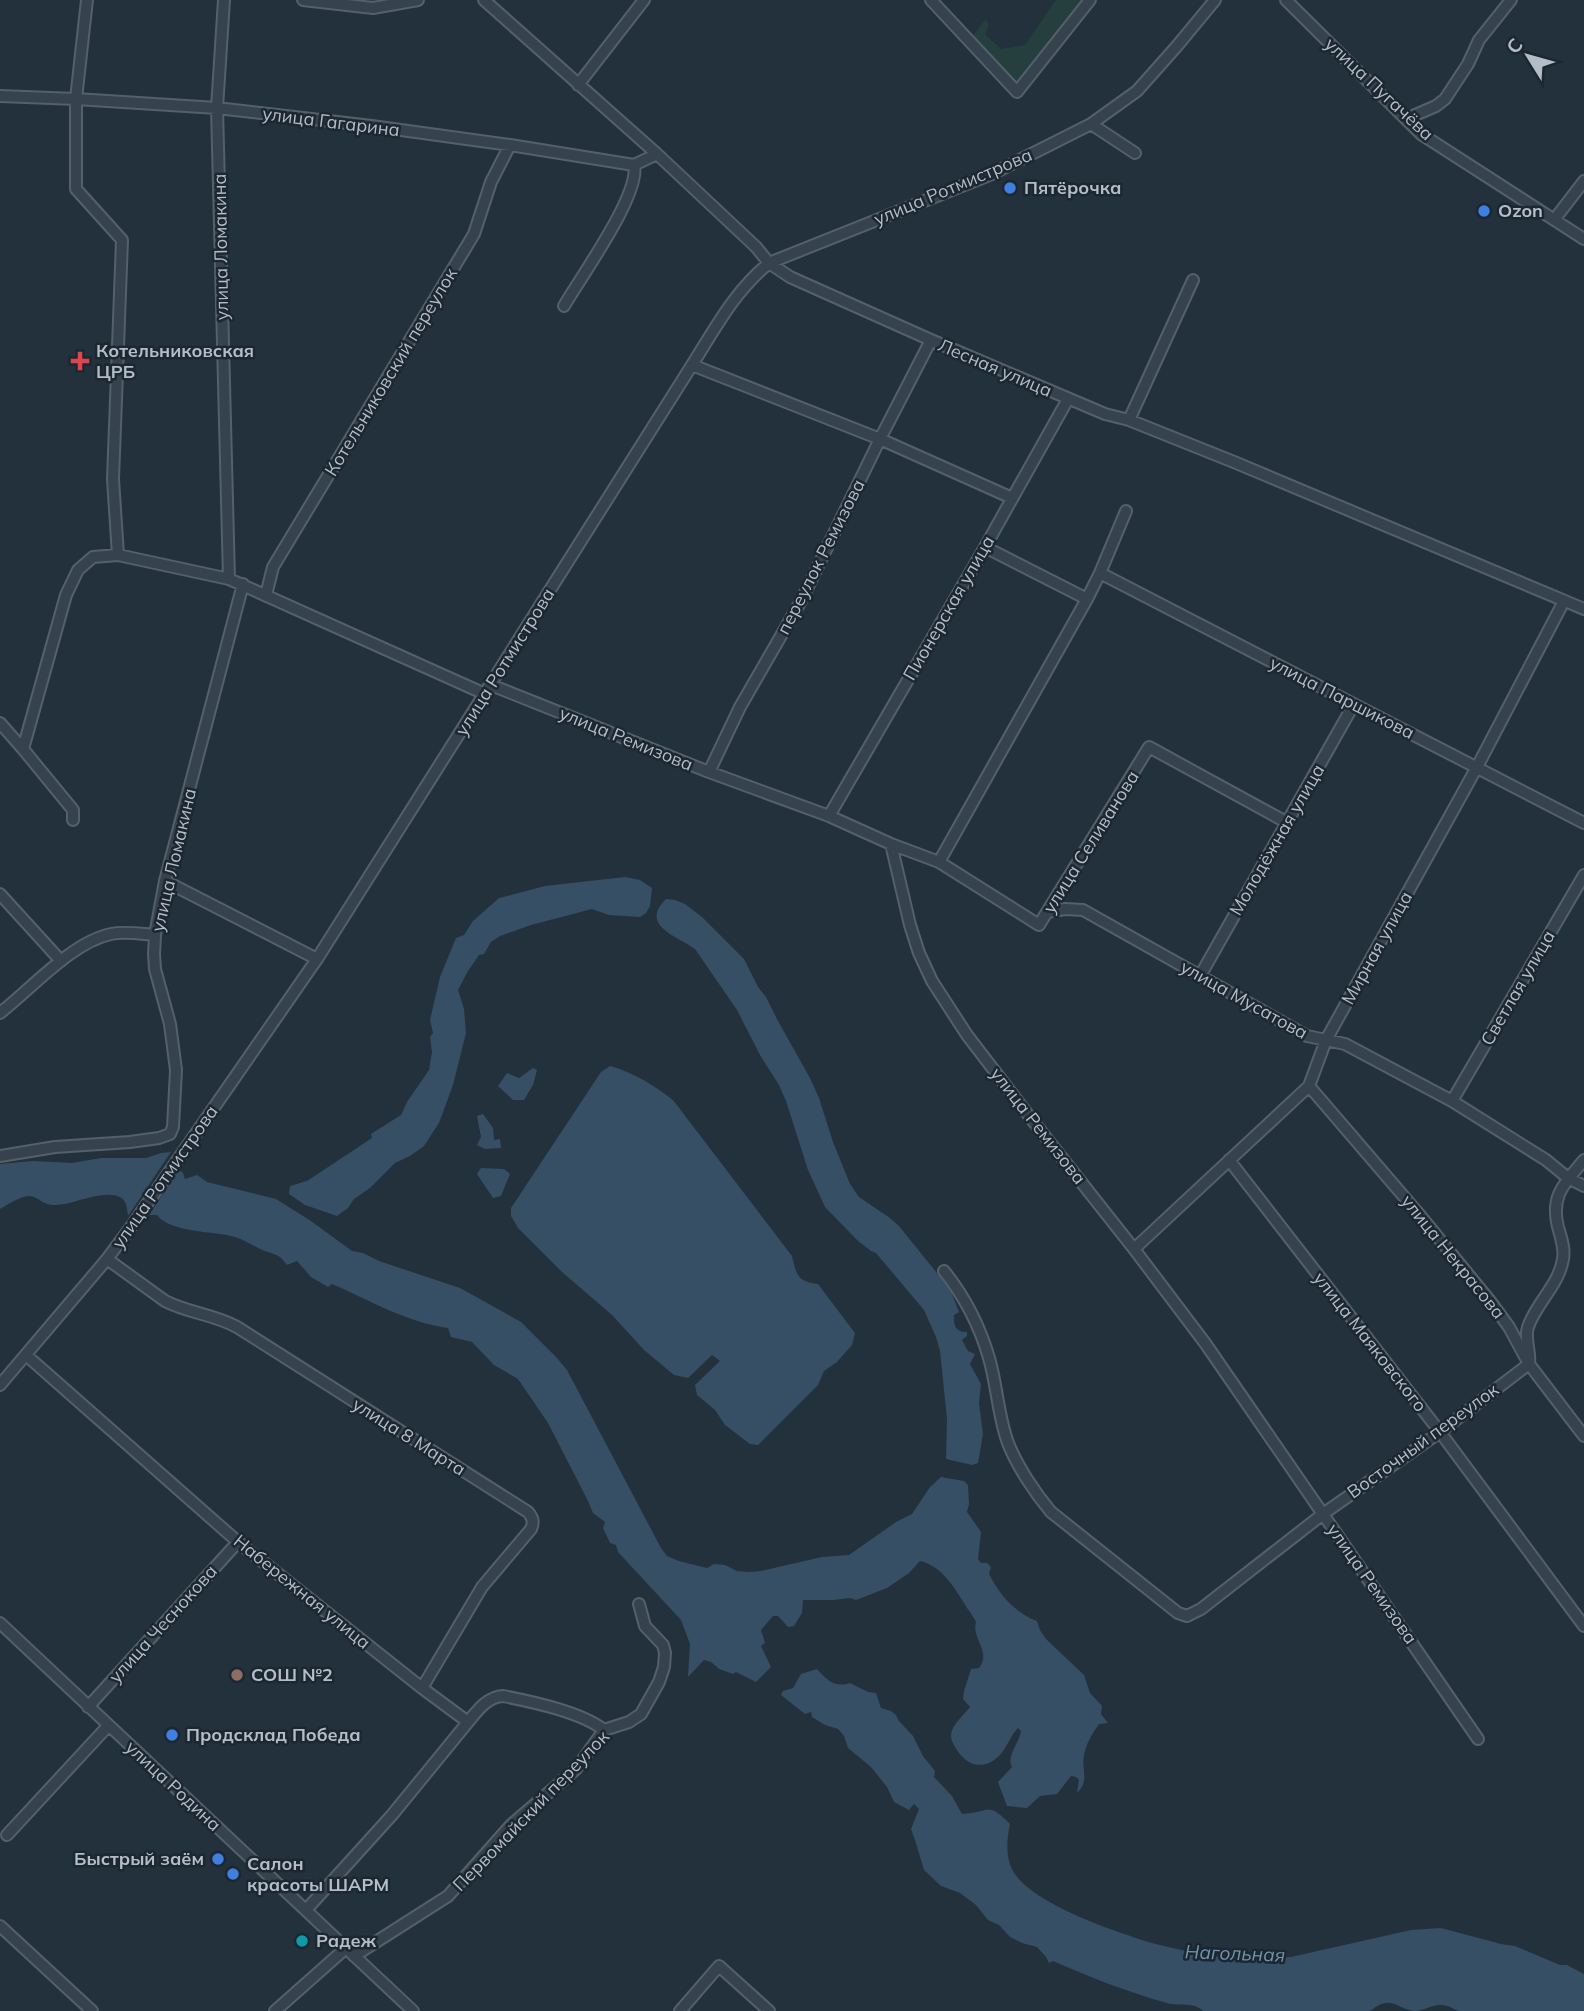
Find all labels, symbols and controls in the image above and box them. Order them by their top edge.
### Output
north arrow [1493,21,1563,91]
street label: улица Пугачёва [1320,32,1439,145]
text: С [1501,33,1528,58]
street label: улица Гагарина [261,102,401,141]
street label: улица Ротмистрова [870,143,1035,230]
street label: улица Ломакина [208,174,233,320]
place label: Пятёрочка [1024,176,1121,199]
marker: Пятёрочка [1002,180,1018,196]
place label: Ozon [1498,199,1543,222]
marker: Ozon [1476,203,1492,219]
street label: Котельниковский переулок [319,263,462,480]
street label: Лесная улица [935,333,1056,402]
place label: Котельниковская ЦРБ [96,339,254,383]
marker: Котельниковская ЦРБ [70,351,90,371]
street label: переулок Ремизова [771,475,870,638]
street label: Пионерская улица [898,531,999,684]
street label: улица Ротмистрова [450,584,559,740]
street label: улица Паршикова [1266,651,1418,744]
street label: улица Ремизова [556,701,696,776]
street label: Молодёжная улица [1224,760,1329,920]
street label: улица Селиванова [1037,766,1144,917]
street label: улица Ломакина [146,786,201,934]
street label: Мирная улица [1336,887,1417,1008]
street label: Светлая улица [1475,926,1560,1049]
street label: улица Мусатова [1177,955,1312,1044]
street label: улица Ремизова [986,1063,1091,1189]
street label: улица Ротмистрова [106,1101,223,1253]
street label: улица Некрасова [1396,1190,1511,1323]
street label: улица Маяковского [1309,1267,1432,1416]
street label: Восточный переулок [1343,1378,1503,1503]
street label: улица 8 Марта [348,1393,470,1481]
street label: улица Ремизова [1322,1519,1423,1648]
street label: Набережная улица [229,1529,375,1654]
street label: улица Чеснокова [104,1560,222,1687]
place label: СОШ №2 [251,1663,333,1686]
marker: СОШ №2 [229,1667,245,1683]
place label: Продсклад Победа [186,1723,361,1746]
street label: Первомайский переулок [448,1725,614,1896]
marker: Продсклад Победа [164,1727,180,1743]
street label: улица Родина [121,1735,226,1836]
place label: Быстрый заём [74,1847,204,1870]
marker: Быстрый заём [210,1851,226,1867]
place label: Салон красоты ШАРМ [247,1852,389,1896]
marker: Салон красоты ШАРМ [225,1866,241,1882]
place label: Радеж [316,1929,377,1952]
marker: Радеж [294,1933,310,1949]
water label: Нагольная [1184,1939,1286,1967]

